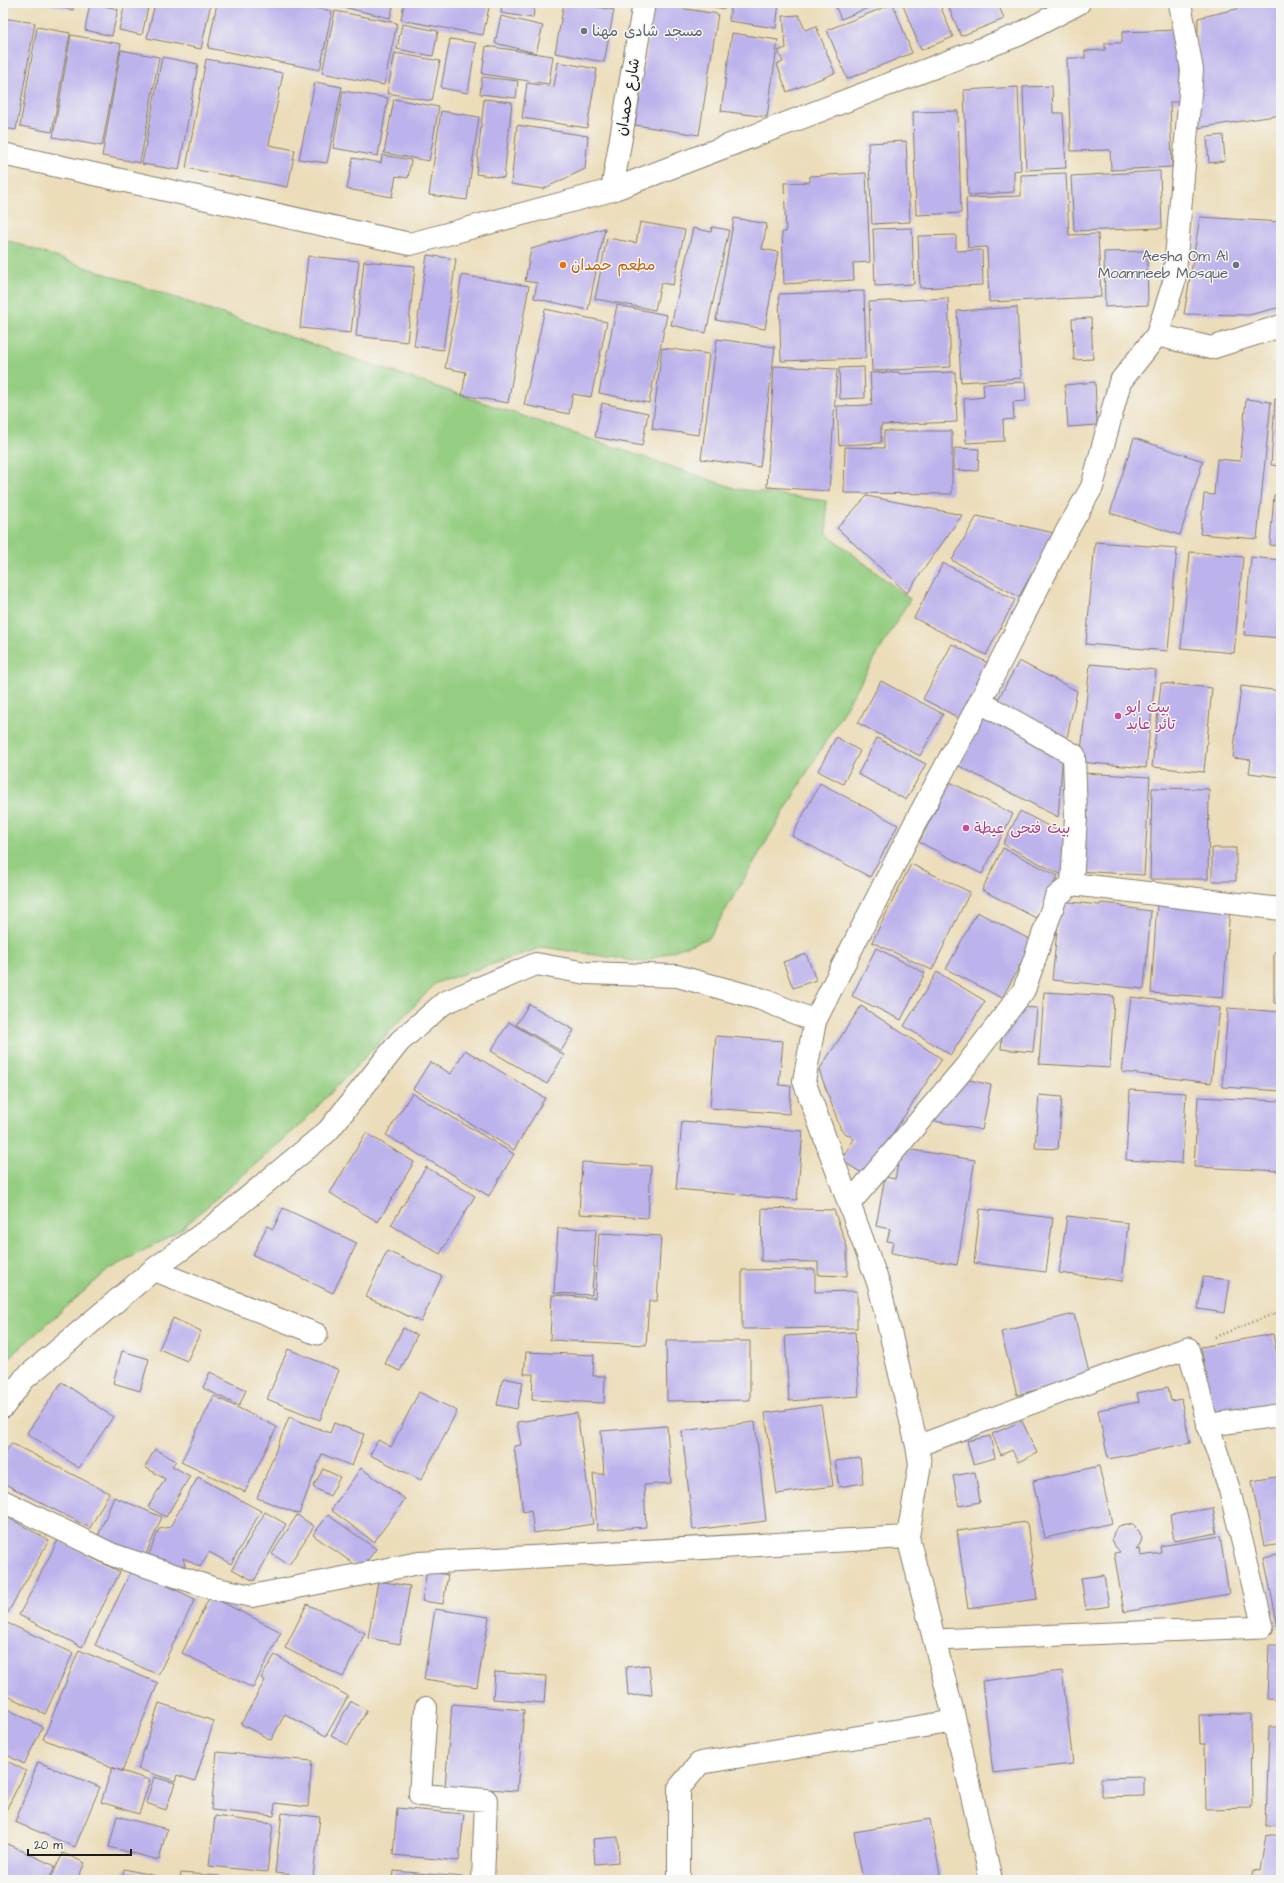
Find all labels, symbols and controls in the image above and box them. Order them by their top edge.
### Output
place label: مسجد شادى مهنا [592,21,703,42]
marker: مسجد شادى مهنا [579,26,589,36]
street label: شارع حمدان [611,56,645,138]
place label: Aesha Om Al Moamneeb Mosque [1098,246,1228,284]
place label: مطعم حمدان [571,255,655,277]
marker: مطعم حمدان [558,260,568,270]
marker: Aesha Om Al Moamneeb Mosque [1231,260,1241,270]
place label: بيت ابو تائر عابد [1125,697,1176,735]
marker: بيت ابو تائر عابد [1113,711,1123,721]
place label: بيت فتحى عيطة [974,818,1070,839]
marker: بيت فتحى عيطة [961,823,971,833]
scale bar [28,1831,131,1857]
text: 20 m [34,1837,63,1854]

